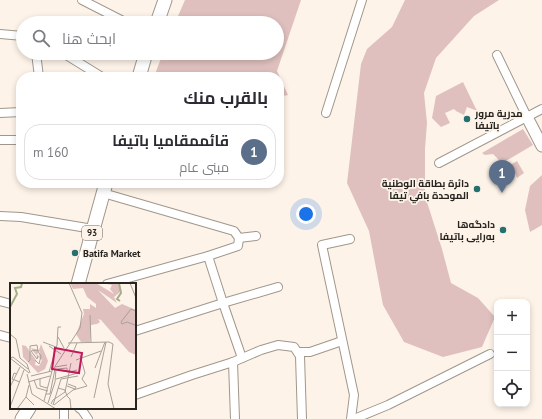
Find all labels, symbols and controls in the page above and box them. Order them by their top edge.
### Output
search box [16,16,284,60]
icon: search [30,27,52,49]
text: ابحث هنا [62,29,116,48]
text: بالقرب منك [184,87,268,109]
place label: مدرية مرور باتيفا [474,107,523,132]
marker: مدرية مرور باتيفا [462,114,472,124]
text: قائممقاميا باتيفا [112,131,229,150]
text: 160 m [33,144,68,161]
text: 1 [250,144,258,161]
text: مبنى عام [179,159,229,176]
pin: 1 [489,160,515,193]
place label: دائرة بطاقة الوطنية الموحدة بافي تيفا [382,177,469,204]
marker: دائرة بطاقة الوطنية الموحدة بافي تيفا [472,184,482,194]
your location [296,204,316,224]
place label: دادگه‌ها به‌رايى باتيفا [439,218,495,243]
marker: دادگه‌ها به‌رايى باتيفا [498,225,508,235]
road number: 93 [82,226,102,240]
place label: Batifa Market [83,247,141,260]
marker: Batifa Market [70,248,80,258]
inset map [10,283,136,409]
map controls [494,299,530,407]
button: + [494,299,530,335]
button: − [494,335,530,371]
button: locate [494,371,530,407]

